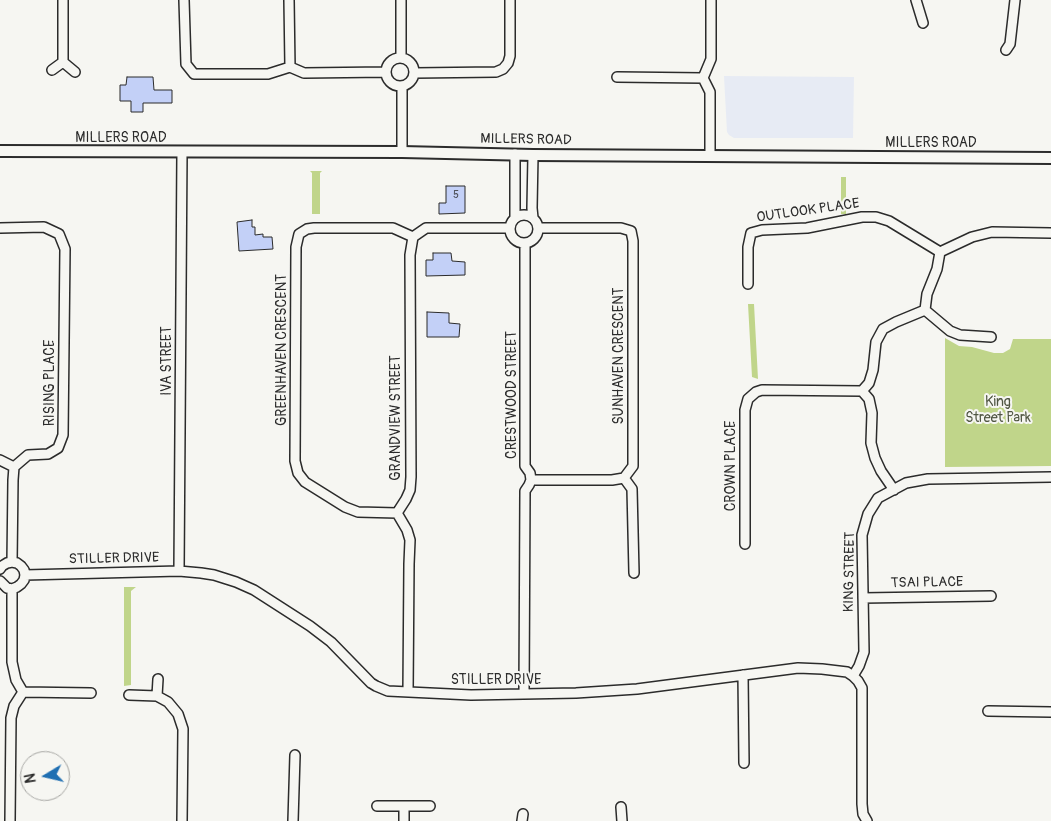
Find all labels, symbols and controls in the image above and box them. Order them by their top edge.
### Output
street label: MILLERS ROAD [75,130,167,146]
street label: MILLERS ROAD [480,131,572,149]
street label: MILLERS ROAD [885,135,977,151]
house number: 5 [453,188,459,202]
street label: OUTLOOK PLACE [755,195,861,227]
street label: GREENHAVEN CRESCENT [274,274,290,426]
street label: SUNHAVEN CRESCENT [611,287,627,425]
street label: IVA STREET [159,326,175,396]
street label: CRESTWOOD STREET [504,331,520,459]
street label: RISING PLACE [42,340,58,426]
street label: GRANDVIEW STREET [388,355,404,481]
park label: King Street Park [965,394,1031,427]
street label: CROWN PLACE [723,421,739,511]
street label: KING STREET [841,532,859,612]
street label: STILLER DRIVE [69,550,159,568]
street label: TSAI PLACE [891,574,963,592]
street label: STILLER DRIVE [451,672,541,688]
north arrow [20,751,70,801]
text: N [22,772,40,784]

